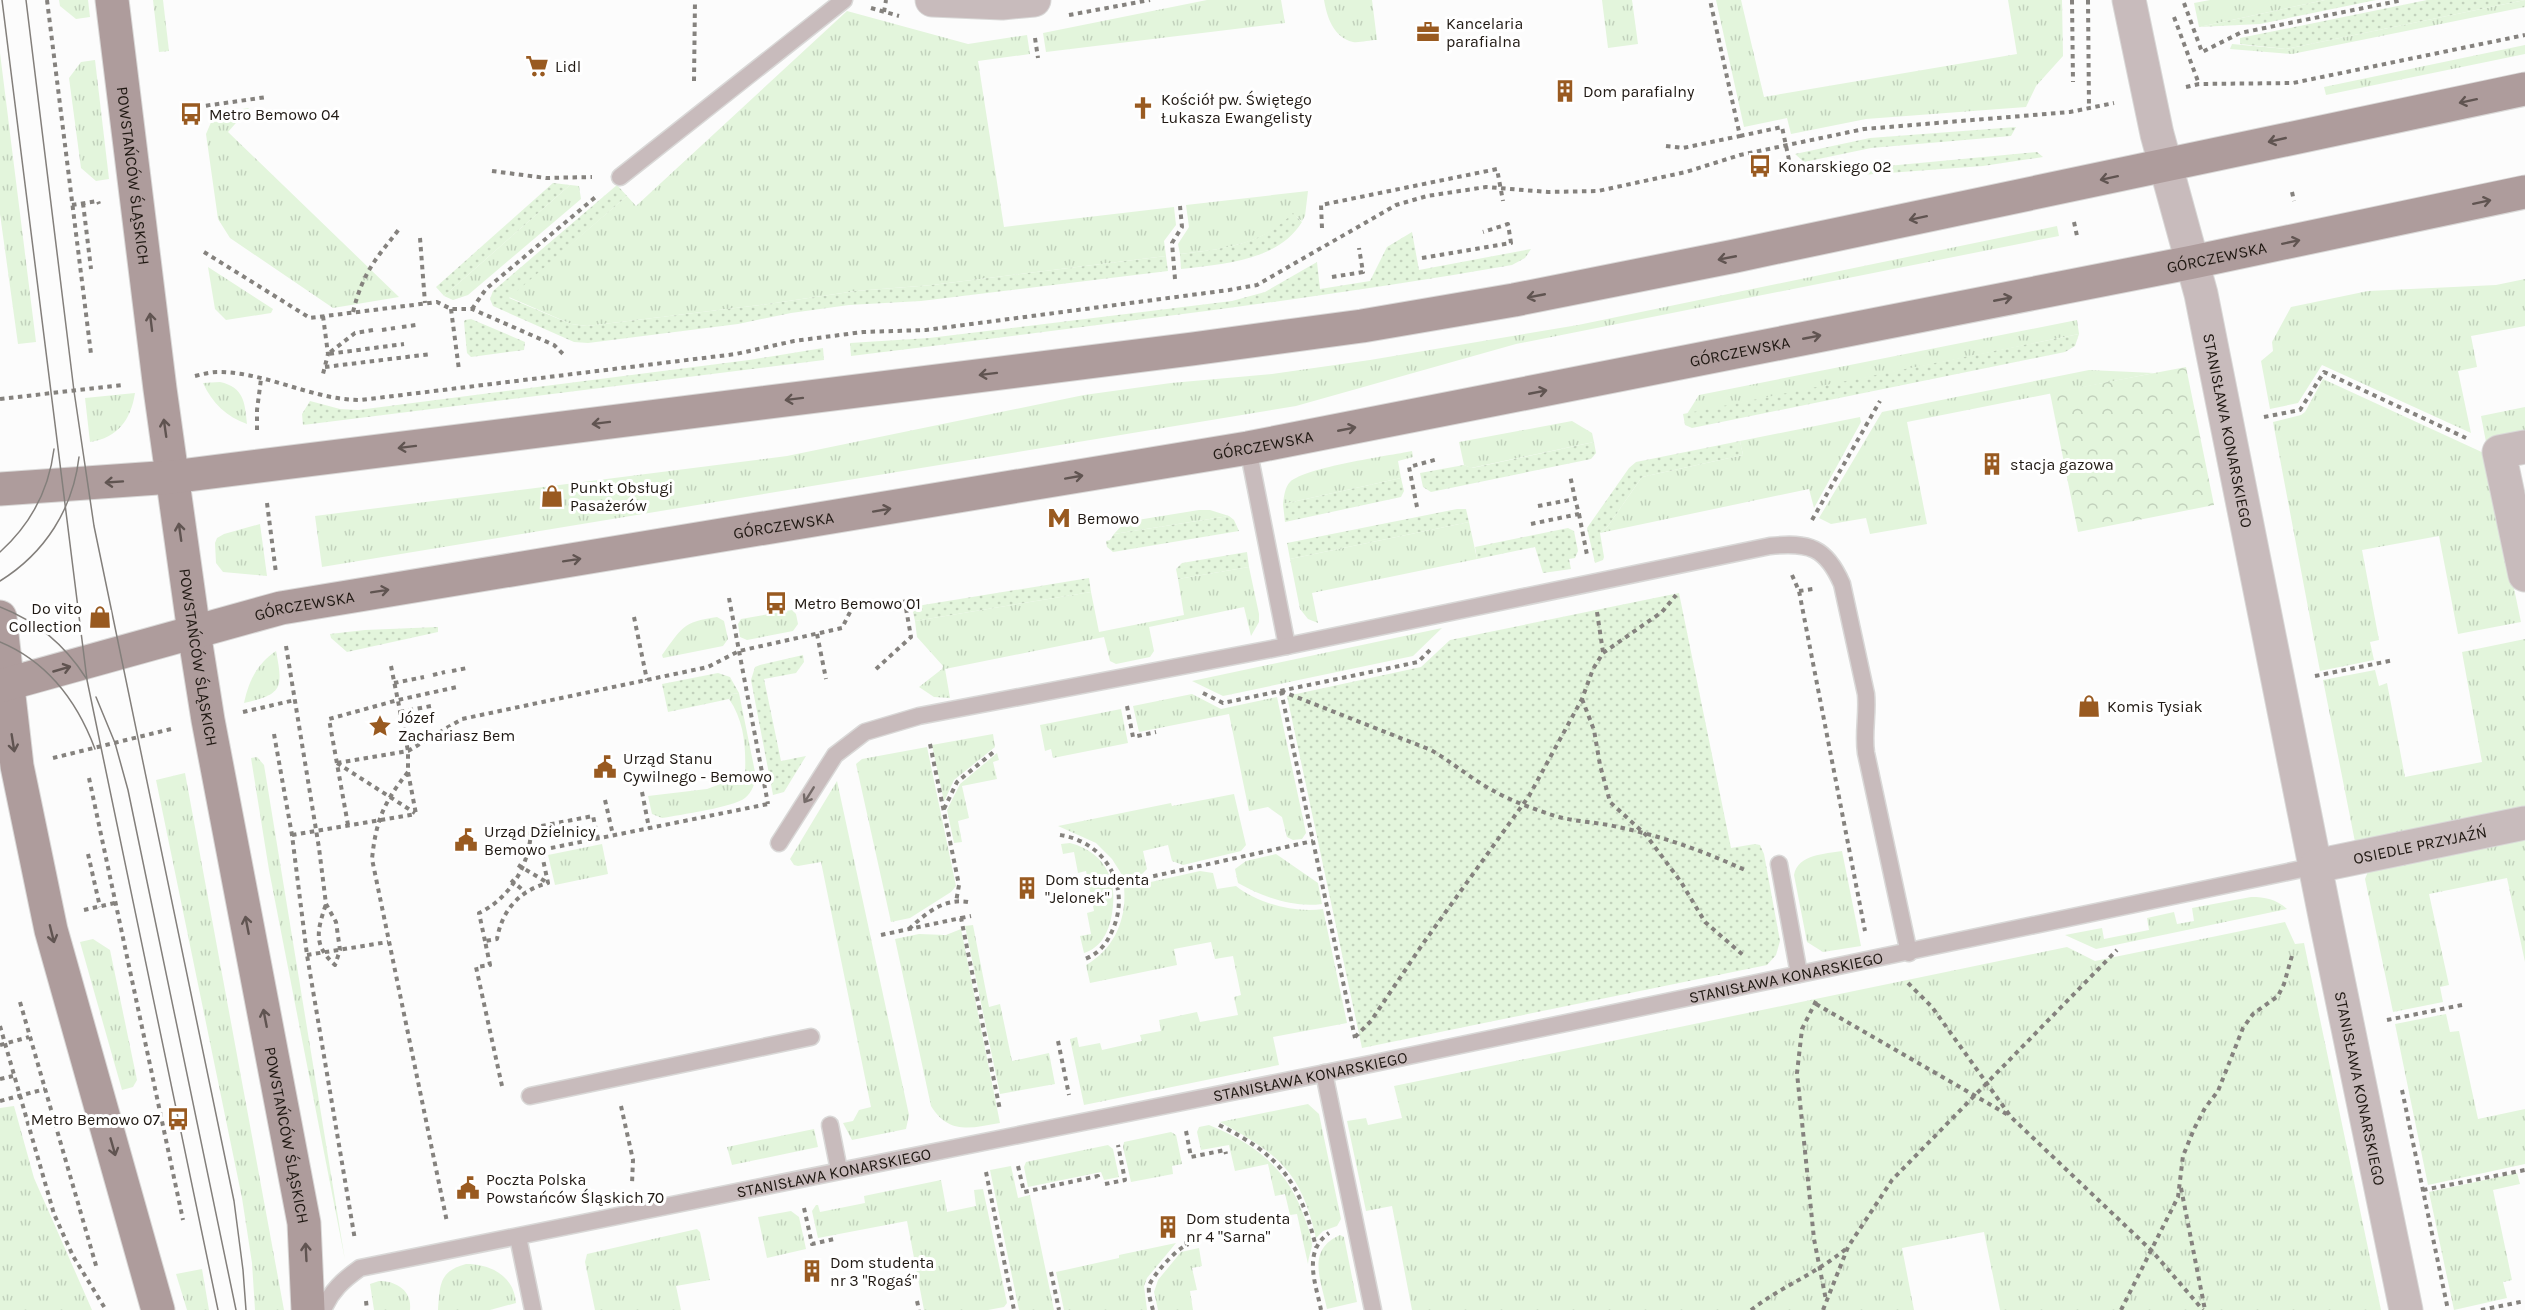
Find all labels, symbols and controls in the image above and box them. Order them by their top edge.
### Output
place label: Kancelaria parafialna [1446,14,1523,51]
office icon: Kancelaria parafialna [1415,19,1441,45]
supermarket icon: Lidl [524,53,550,79]
place label: Lidl [555,57,581,76]
building icon: Dom parafialny [1552,78,1578,104]
place label: Dom parafialny [1583,82,1695,101]
street label: POWSTAŃCÓW ŚLĄSKICH [113,85,154,266]
place label: Kościół pw. Świętego Łukasza Ewangelisty [1161,90,1313,127]
church icon: Kościół pw. Świętego Łukasza Ewangelisty [1130,95,1156,121]
one-way arrow [2458,95,2477,107]
bus stop icon: Metro Bemowo 04 [178,101,204,127]
place label: Metro Bemowo 04 [209,105,340,124]
one-way arrow [2267,135,2287,146]
bus stop icon: Konarskiego 02 [1747,153,1773,179]
place label: Konarskiego 02 [1778,157,1891,176]
one-way arrow [2100,173,2119,184]
one-way arrow [2472,195,2491,207]
one-way arrow [1909,213,1928,224]
one-way arrow [2281,236,2300,247]
street label: GÓRCZEWSKA [2165,238,2268,277]
one-way arrow [1718,253,1737,264]
one-way arrow [1527,291,1546,302]
one-way arrow [1993,293,2012,304]
one-way arrow [146,313,157,332]
one-way arrow [1802,331,1821,343]
street label: STANISŁAWA KONARSKIEGO [2199,332,2256,530]
street label: GÓRCZEWSKA [1688,333,1792,371]
one-way arrow [978,369,998,380]
one-way arrow [1528,386,1548,397]
one-way arrow [785,393,805,404]
one-way arrow [591,417,611,428]
one-way arrow [160,419,171,439]
one-way arrow [1336,423,1356,434]
street label: GÓRCZEWSKA [1211,426,1315,464]
one-way arrow [398,442,418,453]
building icon: stacja gazowa [1979,451,2005,477]
place label: stacja gazowa [2010,455,2114,474]
one-way arrow [1063,472,1083,483]
one-way arrow [104,477,124,488]
place label: Punkt Obsługi Pasażerów [570,478,673,515]
shop icon: Punkt Obsługi Pasażerów [539,483,565,509]
one-way arrow [871,504,891,515]
metro station icon: Bemowo [1046,505,1072,531]
street label: GÓRCZEWSKA [732,508,835,543]
place label: Bemowo [1077,509,1139,528]
one-way arrow [174,523,185,543]
one-way arrow [562,554,582,565]
street label: POWSTAŃCÓW ŚLĄSKICH [175,567,222,748]
one-way arrow [369,585,389,596]
street label: GÓRCZEWSKA [252,587,356,625]
bus stop icon: Metro Bemowo 01 [763,590,789,616]
place label: Metro Bemowo 01 [794,594,921,613]
place label: Do vito Collection [9,599,82,636]
shop icon: Do vito Collection [87,604,113,630]
one-way arrow [52,663,71,674]
shop icon: Komis Tysiak [2076,693,2102,719]
place label: Komis Tysiak [2107,697,2203,716]
place label: Józef Zachariasz Bem [398,708,515,745]
place icon: Józef Zachariasz Bem [367,713,393,739]
one-way arrow [8,732,19,752]
place label: Urząd Stanu Cywilnego - Bemowo [623,749,772,786]
public building icon: Urząd Stanu Cywilnego - Bemowo [592,754,618,780]
one-way arrow [803,787,815,803]
place label: Urząd Dzielnicy Bemowo [484,822,596,859]
street label: OSIEDLE PRZYJAŹŃ [2351,822,2488,868]
public building icon: Urząd Dzielnicy Bemowo [453,827,479,853]
place label: Dom studenta "Jelonek" [1045,870,1149,907]
building icon: Dom studenta "Jelonek" [1014,875,1040,901]
one-way arrow [241,916,252,935]
one-way arrow [47,924,59,943]
street label: STANISŁAWA KONARSKIEGO [1687,948,1885,1007]
street label: STANISŁAWA KONARSKIEGO [2331,990,2389,1187]
one-way arrow [259,1009,270,1029]
street label: POWSTAŃCÓW ŚLĄSKICH [261,1045,313,1225]
street label: STANISŁAWA KONARSKIEGO [1211,1047,1409,1106]
bus stop icon: Metro Bemowo 07 [165,1106,191,1132]
place label: Metro Bemowo 07 [31,1110,160,1129]
one-way arrow [108,1138,119,1157]
street label: STANISŁAWA KONARSKIEGO [735,1144,933,1202]
place label: Poczta Polska Powstańców Śląskich 70 [486,1170,664,1207]
public building icon: Poczta Polska Powstańców Śląskich 70 [455,1175,481,1201]
place label: Dom studenta nr 4 "Sarna" [1186,1209,1290,1246]
building icon: Dom studenta nr 4 "Sarna" [1155,1214,1181,1240]
one-way arrow [300,1242,311,1262]
place label: Dom studenta nr 3 "Rogaś" [830,1253,934,1290]
building icon: Dom studenta nr 3 "Rogaś" [799,1258,825,1284]

